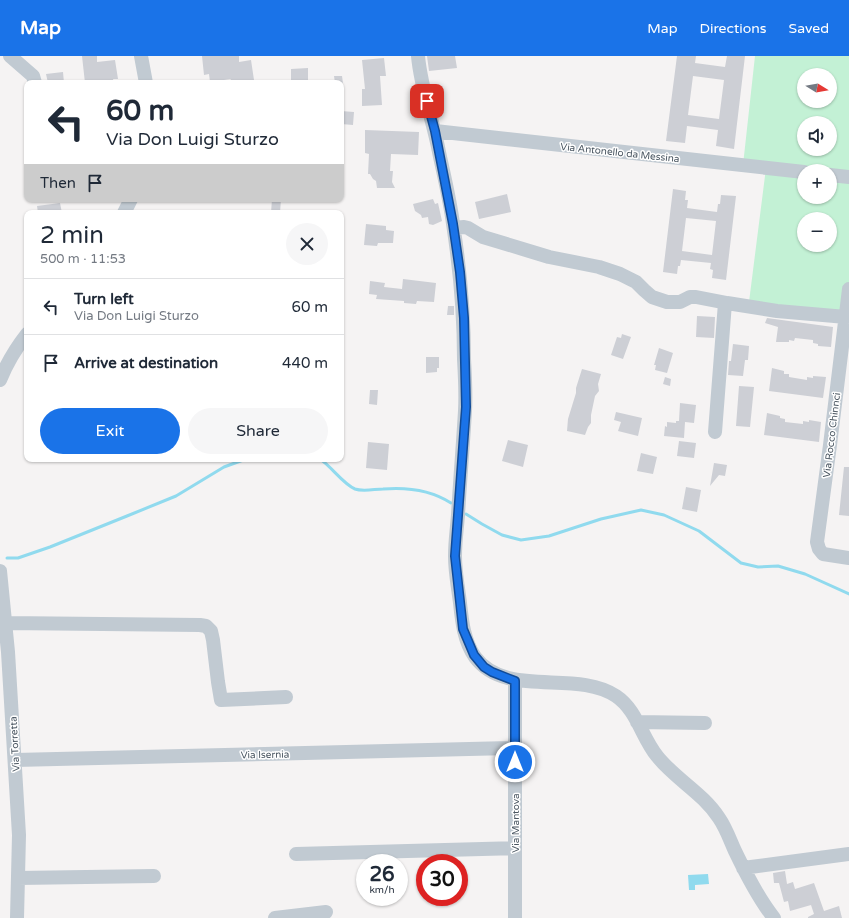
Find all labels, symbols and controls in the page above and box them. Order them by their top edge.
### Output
text: Map [20,17,61,39]
text: Map [647,20,678,37]
text: Directions [700,20,767,37]
text: Saved [789,20,829,37]
north arrow [797,68,837,108]
map controls [797,68,837,252]
pin [410,84,444,118]
icon: arrive [416,90,438,112]
text: 60 m [106,94,174,128]
icon: left [40,96,92,148]
button: sound [797,116,837,156]
text: Via Don Luigi Sturzo [106,128,279,150]
street label: Via Antonello da Messina [560,141,680,165]
button: + [797,164,837,204]
icon: arrive [84,172,106,194]
text: Then [40,174,76,192]
button: − [797,212,837,252]
text: 2 min [40,221,104,250]
button: close [286,223,328,265]
text: 500 m · 11:53 [40,251,126,267]
text: Turn left [74,290,134,308]
icon: left [40,296,62,318]
text: 60 m [291,298,328,316]
text: Via Don Luigi Sturzo [74,308,199,324]
icon: arrive [40,352,62,374]
text: Arrive at destination [74,354,218,372]
text: 440 m [282,354,328,372]
street label: Via Rocco Chinnci [821,392,843,478]
button: Exit [40,408,180,454]
button: Share [188,408,328,454]
street label: Via Torretta [8,716,22,772]
position arrow [494,741,536,783]
street label: Via Isernia [241,749,290,761]
street label: Via Mantova [510,793,522,853]
speed limit sign: 30 [416,854,468,906]
text: 26 [369,863,395,887]
text: km/h [369,884,395,896]

